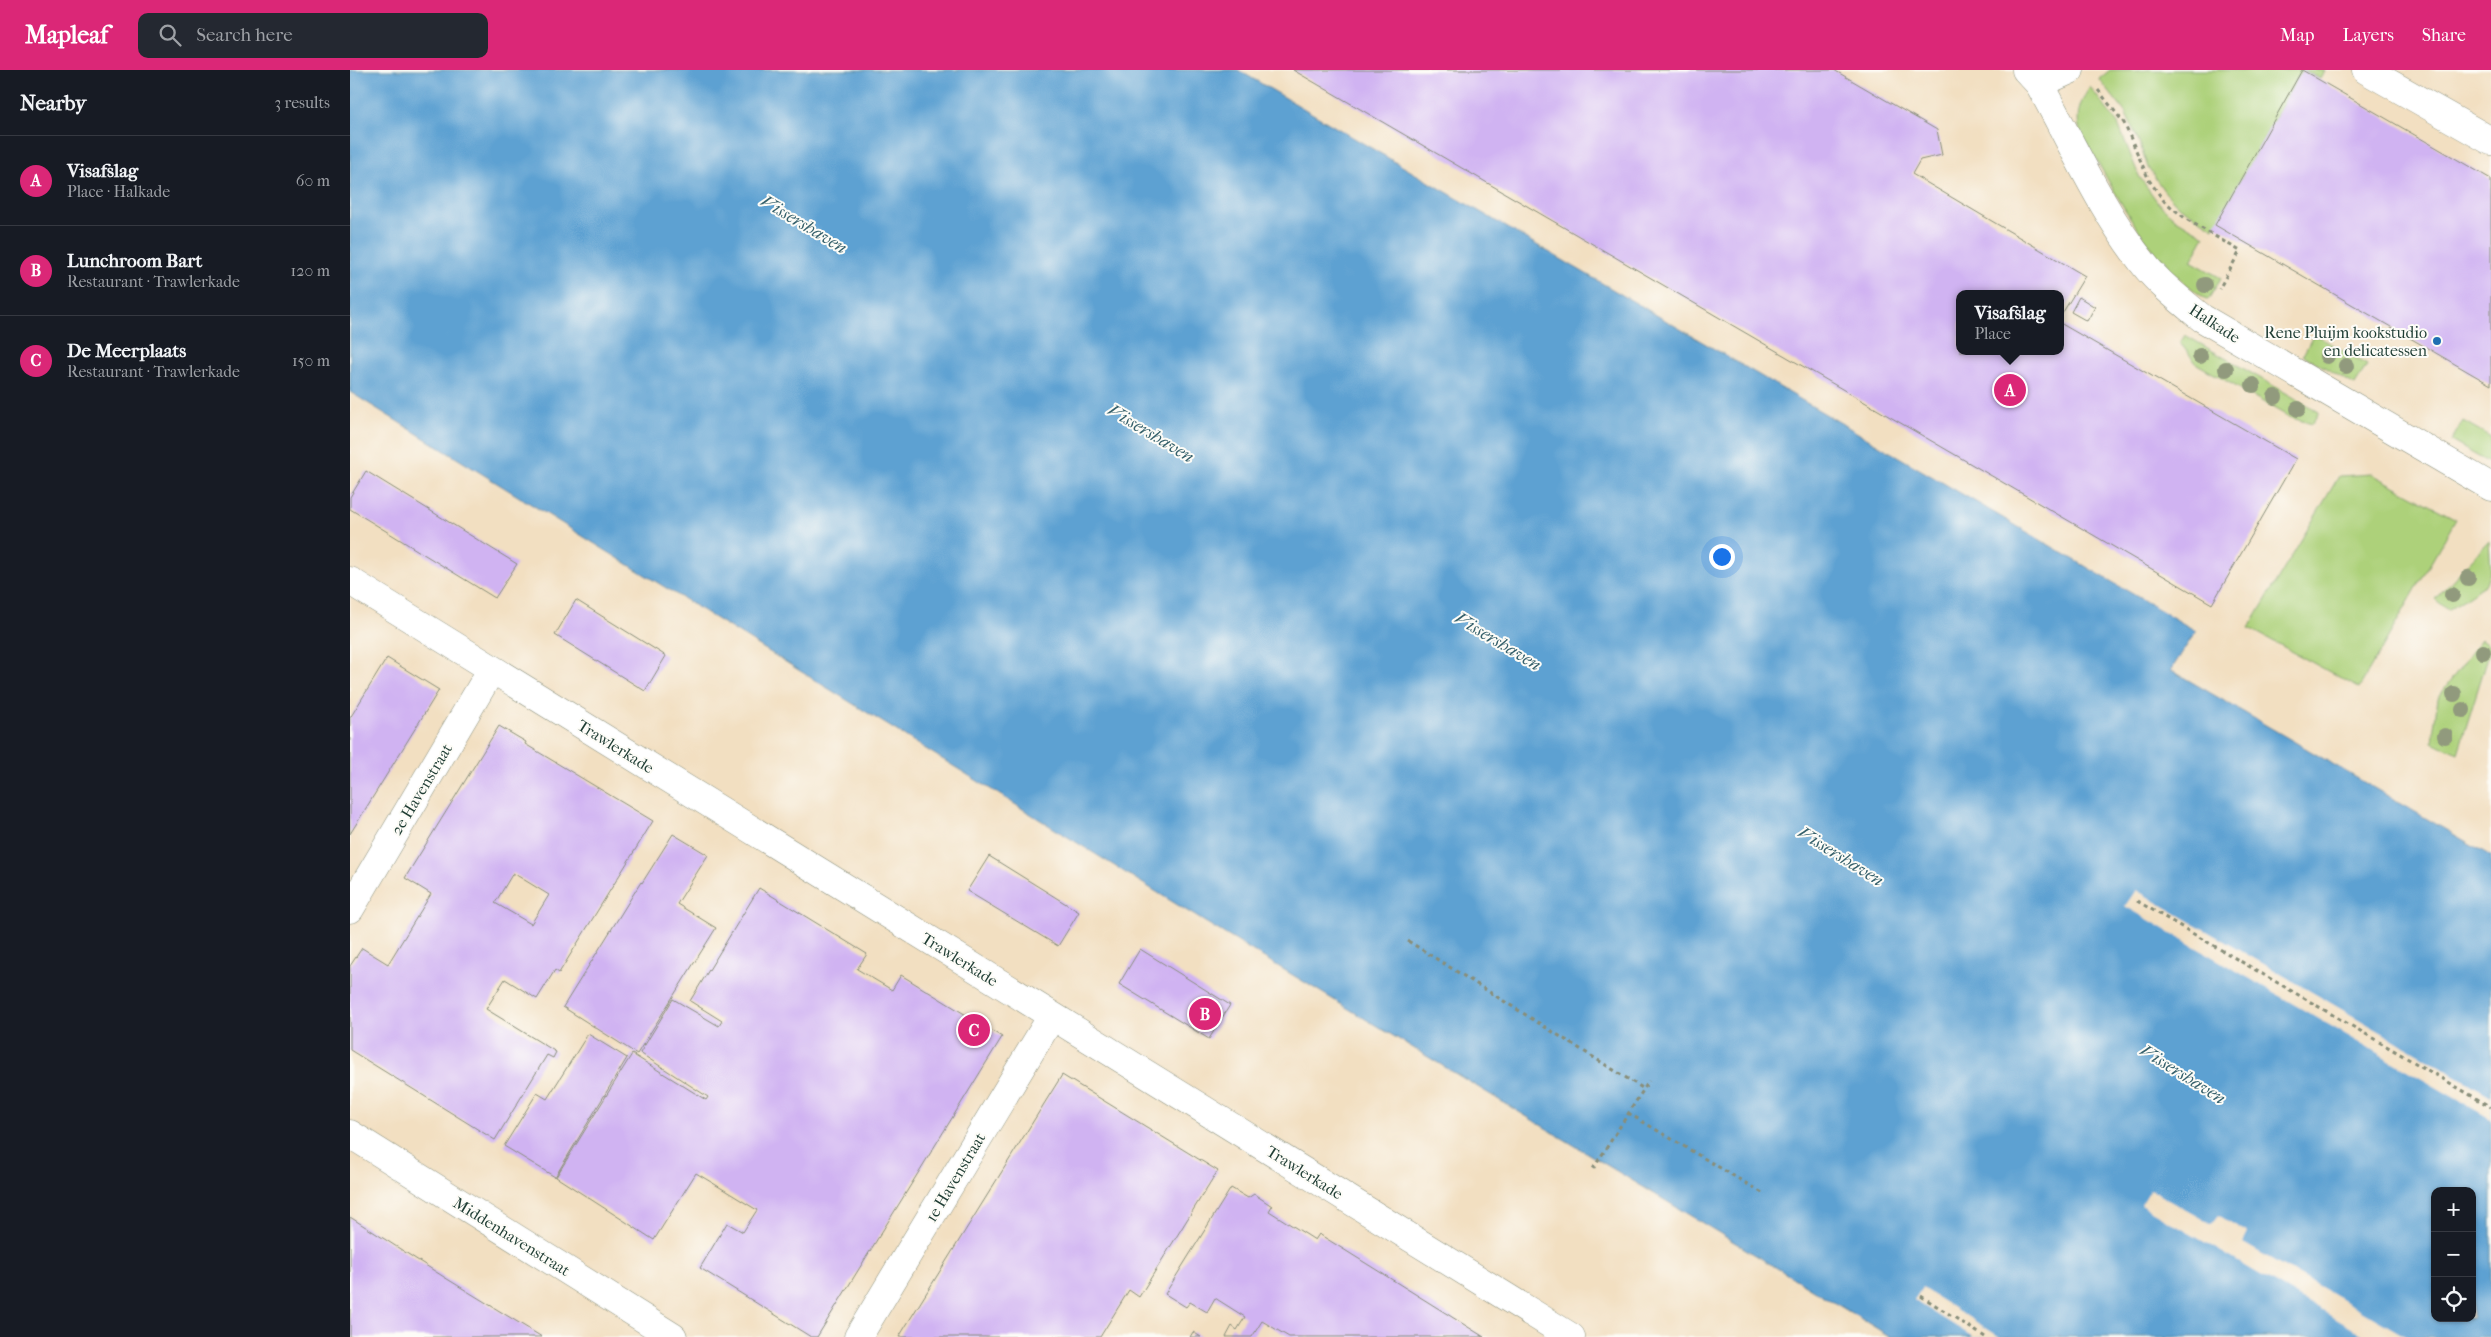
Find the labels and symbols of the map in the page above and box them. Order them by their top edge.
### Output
water label: Vissershaven [757,190,851,258]
street label: Halkade [2186,300,2244,347]
place label: Rene Pluijm kookstudio en delicatessen [2264,323,2428,360]
marker: Rene Pluijm kookstudio en delicatessen [2431,335,2443,347]
pin: A [1994,371,2026,409]
water label: Vissershaven [1104,399,1198,467]
your location [1709,544,1735,570]
water label: Vissershaven [1451,607,1545,675]
street label: Trawlerkade [574,715,658,777]
street label: 2e Havenstraat [387,740,456,838]
water label: Vissershaven [1794,822,1887,891]
street label: Trawlerkade [918,928,1002,990]
pin: B [1189,995,1221,1033]
pin: C [958,1011,990,1049]
water label: Vissershaven [2136,1040,2229,1109]
street label: 1e Havenstraat [921,1129,990,1225]
street label: Trawlerkade [1263,1141,1347,1203]
street label: Middenhavenstraat [450,1193,574,1280]

